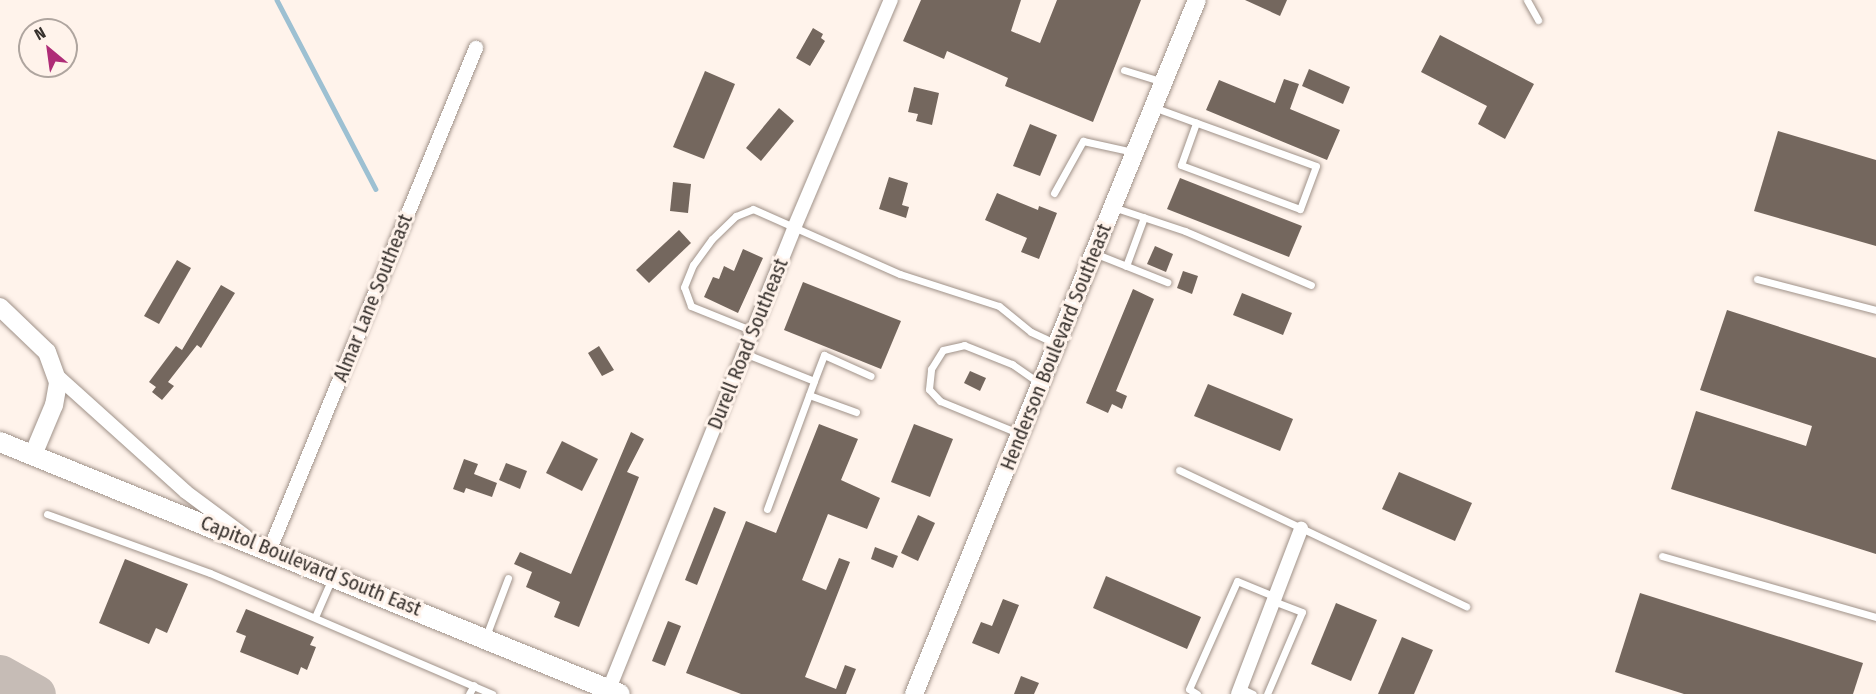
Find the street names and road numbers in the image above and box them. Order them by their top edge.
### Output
street label: Almar Lane Southeast [328,211,418,385]
street label: Henderson Boulevard Southeast [995,220,1117,474]
street label: Durell Road Southeast [703,255,793,433]
street label: Capitol Boulevard South East [197,511,425,621]

